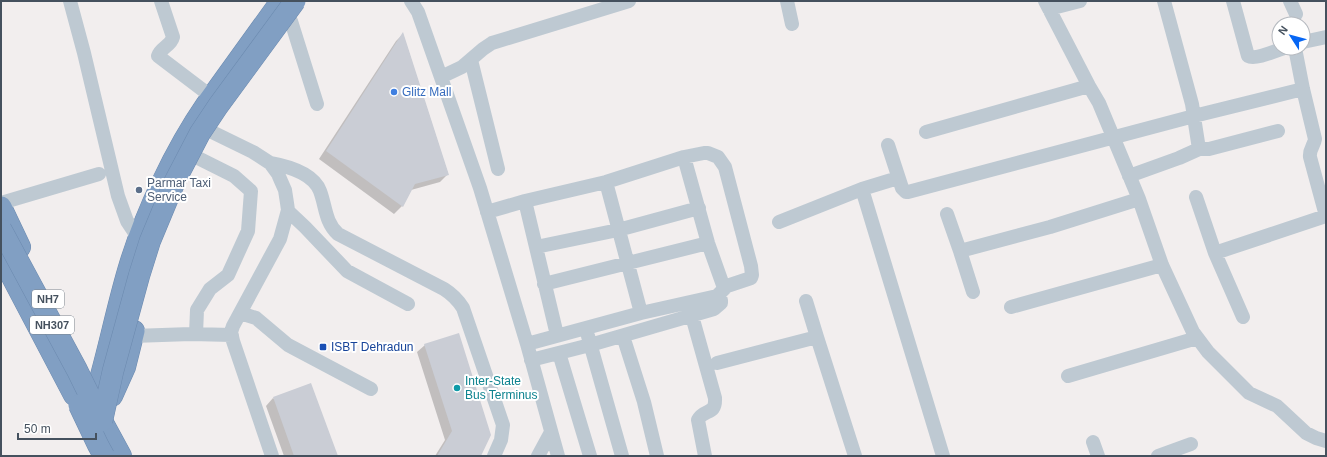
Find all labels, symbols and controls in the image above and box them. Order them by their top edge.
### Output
north arrow [1271,16,1311,56]
text: N [1276,23,1290,37]
place label: Glitz Mall [402,85,451,99]
marker: Glitz Mall [389,87,399,97]
place label: Parmar Taxi Service [147,176,211,204]
marker: Parmar Taxi Service [134,185,144,195]
road number: NH7 [32,290,64,308]
road number: NH307 [30,316,74,334]
place label: ISBT Dehradun [331,340,414,354]
marker: ISBT Dehradun [318,342,328,352]
place label: Inter-State Bus Terminus [465,374,537,402]
marker: Inter-State Bus Terminus [452,383,462,393]
scale bar [18,415,96,441]
text: 50 m [24,422,51,436]

